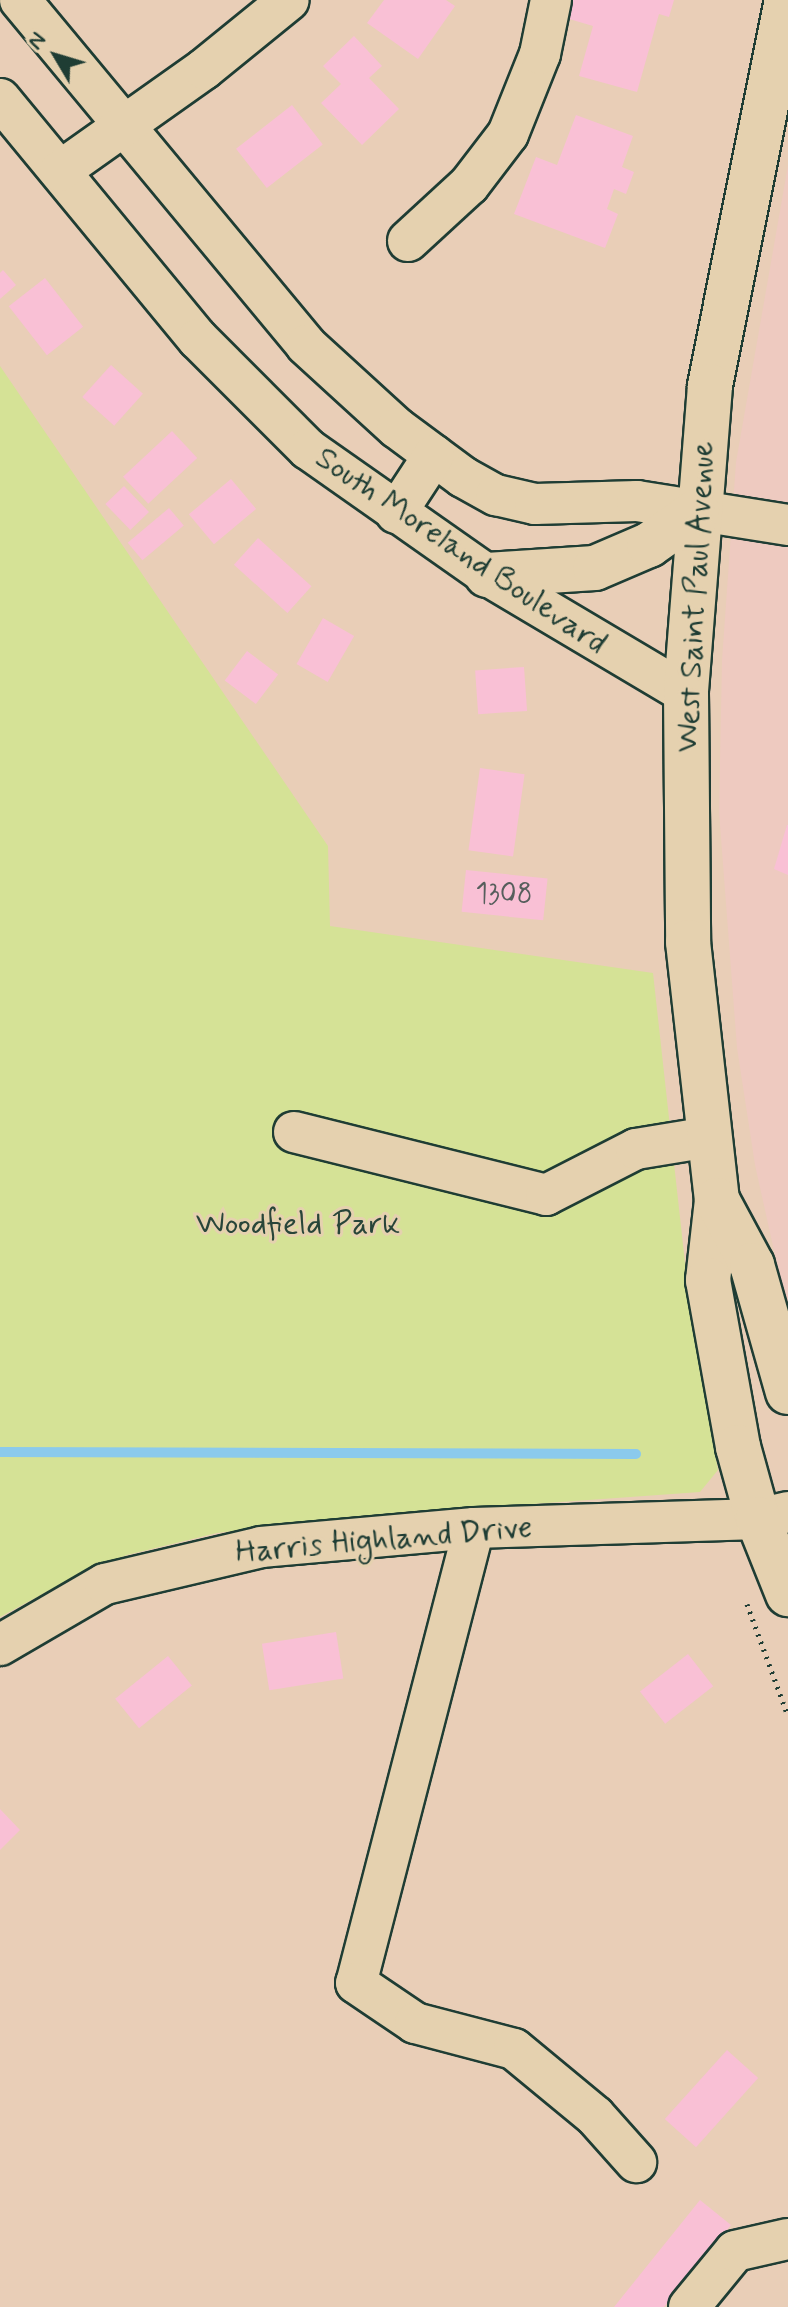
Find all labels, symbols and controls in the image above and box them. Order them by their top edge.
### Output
north arrow [16,16,96,96]
text: N [22,27,53,56]
street label: West Saint Paul Avenue [668,436,724,758]
street label: South Moreland Boulevard [309,440,613,662]
house number: 1308 [476,878,532,912]
park label: Woodfield Park [199,1205,397,1243]
street label: Harris Highland Drive [238,1508,530,1572]

